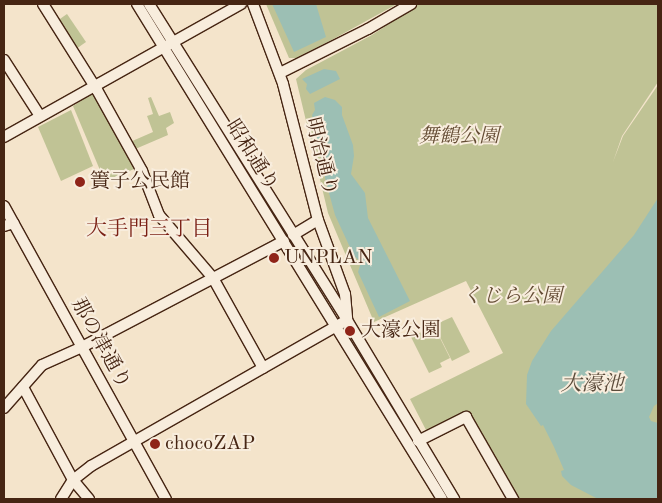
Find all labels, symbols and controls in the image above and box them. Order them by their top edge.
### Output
street label: 明治通り [299,115,341,199]
street label: 昭和通り [220,116,282,196]
park label: 舞鶴公園 [419,125,499,149]
place label: 簀子公民館 [90,170,190,194]
marker: 簀子公民館 [74,176,86,188]
district label: 大手門三丁目 [86,217,212,243]
place label: UNPLAN [284,246,373,270]
marker: UNPLAN [268,252,280,264]
park label: くじら公園 [462,285,562,309]
street label: 那の津通り [65,294,135,394]
place label: 大濠公園 [361,319,441,343]
marker: 大濠公園 [343,324,357,338]
water label: 大濠池 [561,372,623,398]
place label: chocoZAP [165,432,255,456]
marker: chocoZAP [149,438,161,450]

